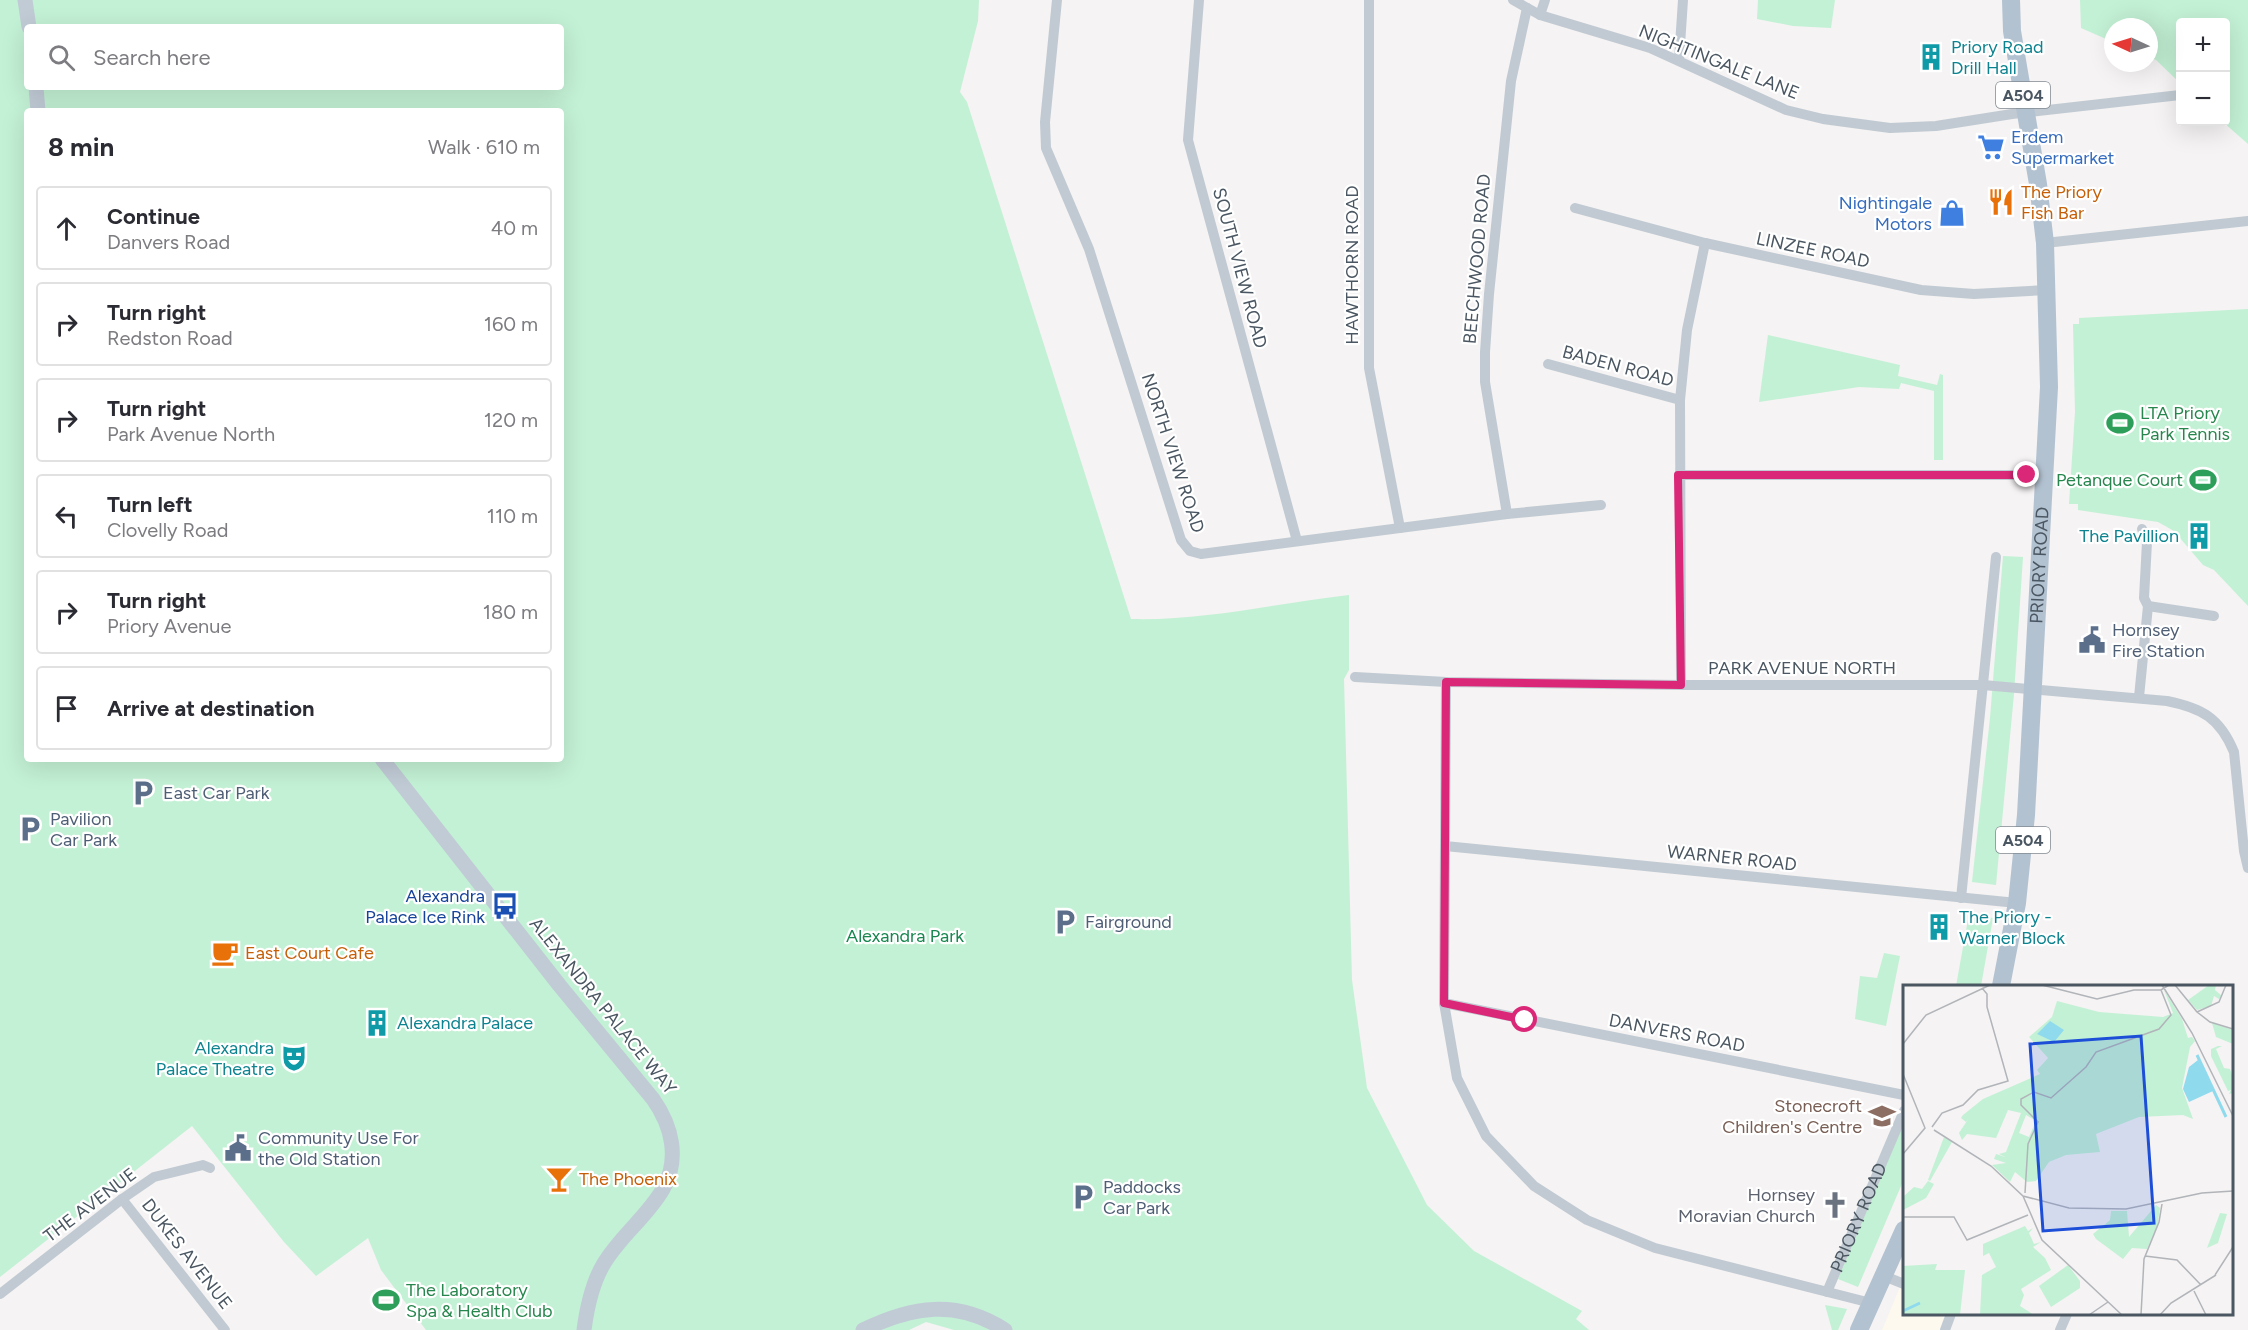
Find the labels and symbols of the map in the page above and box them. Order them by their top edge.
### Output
north arrow [2104,18,2158,72]
street label: NIGHTINGALE LANE [1636,20,1802,104]
place label: Priory Road Drill Hall [1951,36,2043,79]
building icon: Priory Road Drill Hall [1916,42,1946,72]
road number: A504 [1996,82,2050,108]
place label: Erdem Supermarket [2011,126,2115,169]
supermarket icon: Erdem Supermarket [1976,132,2006,162]
street label: BEECHWOOD ROAD [1459,173,1495,345]
place label: The Priory Fish Bar [2021,181,2102,224]
street label: SOUTH VIEW ROAD [1208,185,1272,351]
street label: HAWTHORN ROAD [1341,185,1363,345]
restaurant icon: The Priory Fish Bar [1986,187,2016,217]
place label: Nightingale Motors [1839,192,1932,235]
shop icon: Nightingale Motors [1937,198,1967,228]
street label: LINZEE ROAD [1754,227,1872,273]
street label: BADEN ROAD [1560,341,1676,391]
street label: NORTH VIEW ROAD [1137,370,1209,536]
place label: LTA Priory Park Tennis [2140,402,2230,445]
sports icon: LTA Priory Park Tennis [2105,408,2135,438]
route end [2013,461,2039,487]
sports icon: Petanque Court [2188,465,2218,495]
place label: Petanque Court [2056,469,2183,491]
street label: PRIORY ROAD [2025,506,2054,624]
building icon: The Pavillion [2184,521,2214,551]
place label: The Pavillion [2079,525,2179,547]
place label: Hornsey Fire Station [2112,619,2205,662]
public building icon: Hornsey Fire Station [2077,625,2107,655]
street label: PARK AVENUE NORTH [1708,657,1896,679]
parking icon: East Car Park [128,778,158,808]
place label: East Car Park [163,782,270,804]
place label: Pavilion Car Park [50,808,117,851]
parking icon: Pavilion Car Park [15,814,45,844]
road number: A504 [1996,827,2050,853]
street label: WARNER ROAD [1666,840,1798,876]
place label: Alexandra Palace Ice Rink [365,885,485,928]
bus stop icon: Alexandra Palace Ice Rink [490,891,520,921]
place label: The Priory - Warner Block [1959,906,2065,949]
parking icon: Fairground [1050,907,1080,937]
place label: Fairground [1085,911,1172,933]
building icon: The Priory - Warner Block [1924,912,1954,942]
street label: ALEXANDRA PALACE WAY [525,913,681,1099]
park label: Alexandra Park [846,925,964,947]
cafe icon: East Court Cafe [210,938,240,968]
place label: East Court Cafe [245,942,374,964]
inset map [1903,985,2233,1315]
route start [1511,1006,1537,1032]
building icon: Alexandra Palace [362,1008,392,1038]
street label: DANVERS ROAD [1607,1009,1747,1057]
place label: Alexandra Palace [397,1012,533,1034]
place label: Alexandra Palace Theatre [156,1037,274,1080]
theatre icon: Alexandra Palace Theatre [279,1043,309,1073]
place label: Stonecroft Children's Centre [1722,1095,1862,1138]
school or university icon: Stonecroft Children's Centre [1867,1101,1897,1131]
place label: Community Use For the Old Station [258,1127,419,1170]
public building icon: Community Use For the Old Station [223,1133,253,1163]
street label: PRIORY ROAD [1826,1159,1892,1276]
street label: THE AVENUE [39,1163,141,1247]
bar icon: The Phoenix [544,1164,574,1194]
place label: The Phoenix [579,1168,677,1190]
place label: Paddocks Car Park [1103,1176,1181,1219]
parking icon: Paddocks Car Park [1068,1182,1098,1212]
place label: Hornsey Moravian Church [1678,1184,1816,1227]
church icon: Hornsey Moravian Church [1820,1190,1850,1220]
street label: DUKES AVENUE [137,1194,237,1314]
place label: The Laboratory Spa & Health Club [406,1279,553,1322]
sports icon: The Laboratory Spa & Health Club [371,1285,401,1315]

